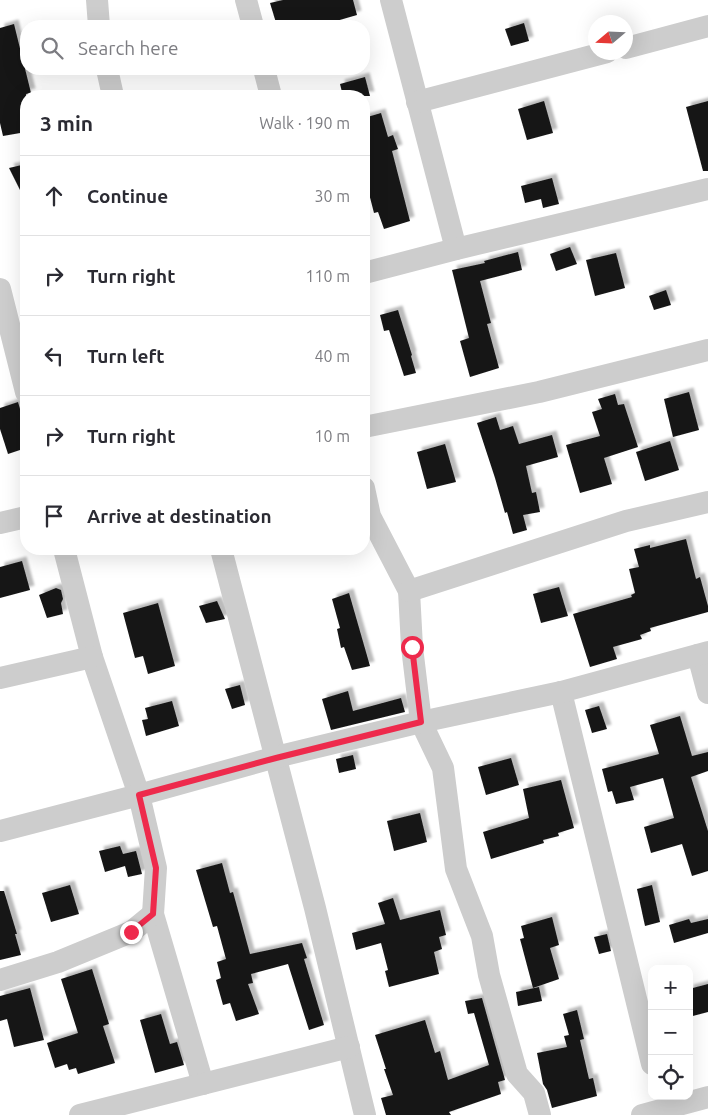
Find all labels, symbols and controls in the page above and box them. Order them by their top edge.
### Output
north arrow [588,15,633,60]
search box [20,20,370,75]
icon: search [38,34,66,62]
text: Search here [78,37,178,59]
text: 3 min [40,111,93,135]
text: Walk · 190 m [259,114,350,132]
icon: ahead [40,182,68,210]
text: Continue [87,185,168,207]
text: 30 m [314,187,350,205]
icon: right [40,262,68,290]
text: Turn right [87,265,175,287]
text: 110 m [305,267,350,285]
icon: left [40,342,68,370]
text: Turn left [87,345,165,367]
text: 40 m [314,347,350,365]
icon: right [40,422,68,450]
text: Turn right [87,425,175,447]
text: 10 m [314,427,350,445]
icon: arrive [40,502,68,530]
text: Arrive at destination [87,505,272,527]
route start [401,636,424,659]
route end [120,921,143,944]
map controls [648,965,693,1100]
button: + [648,965,693,1010]
button: − [648,1010,693,1055]
button: locate [648,1055,693,1100]

